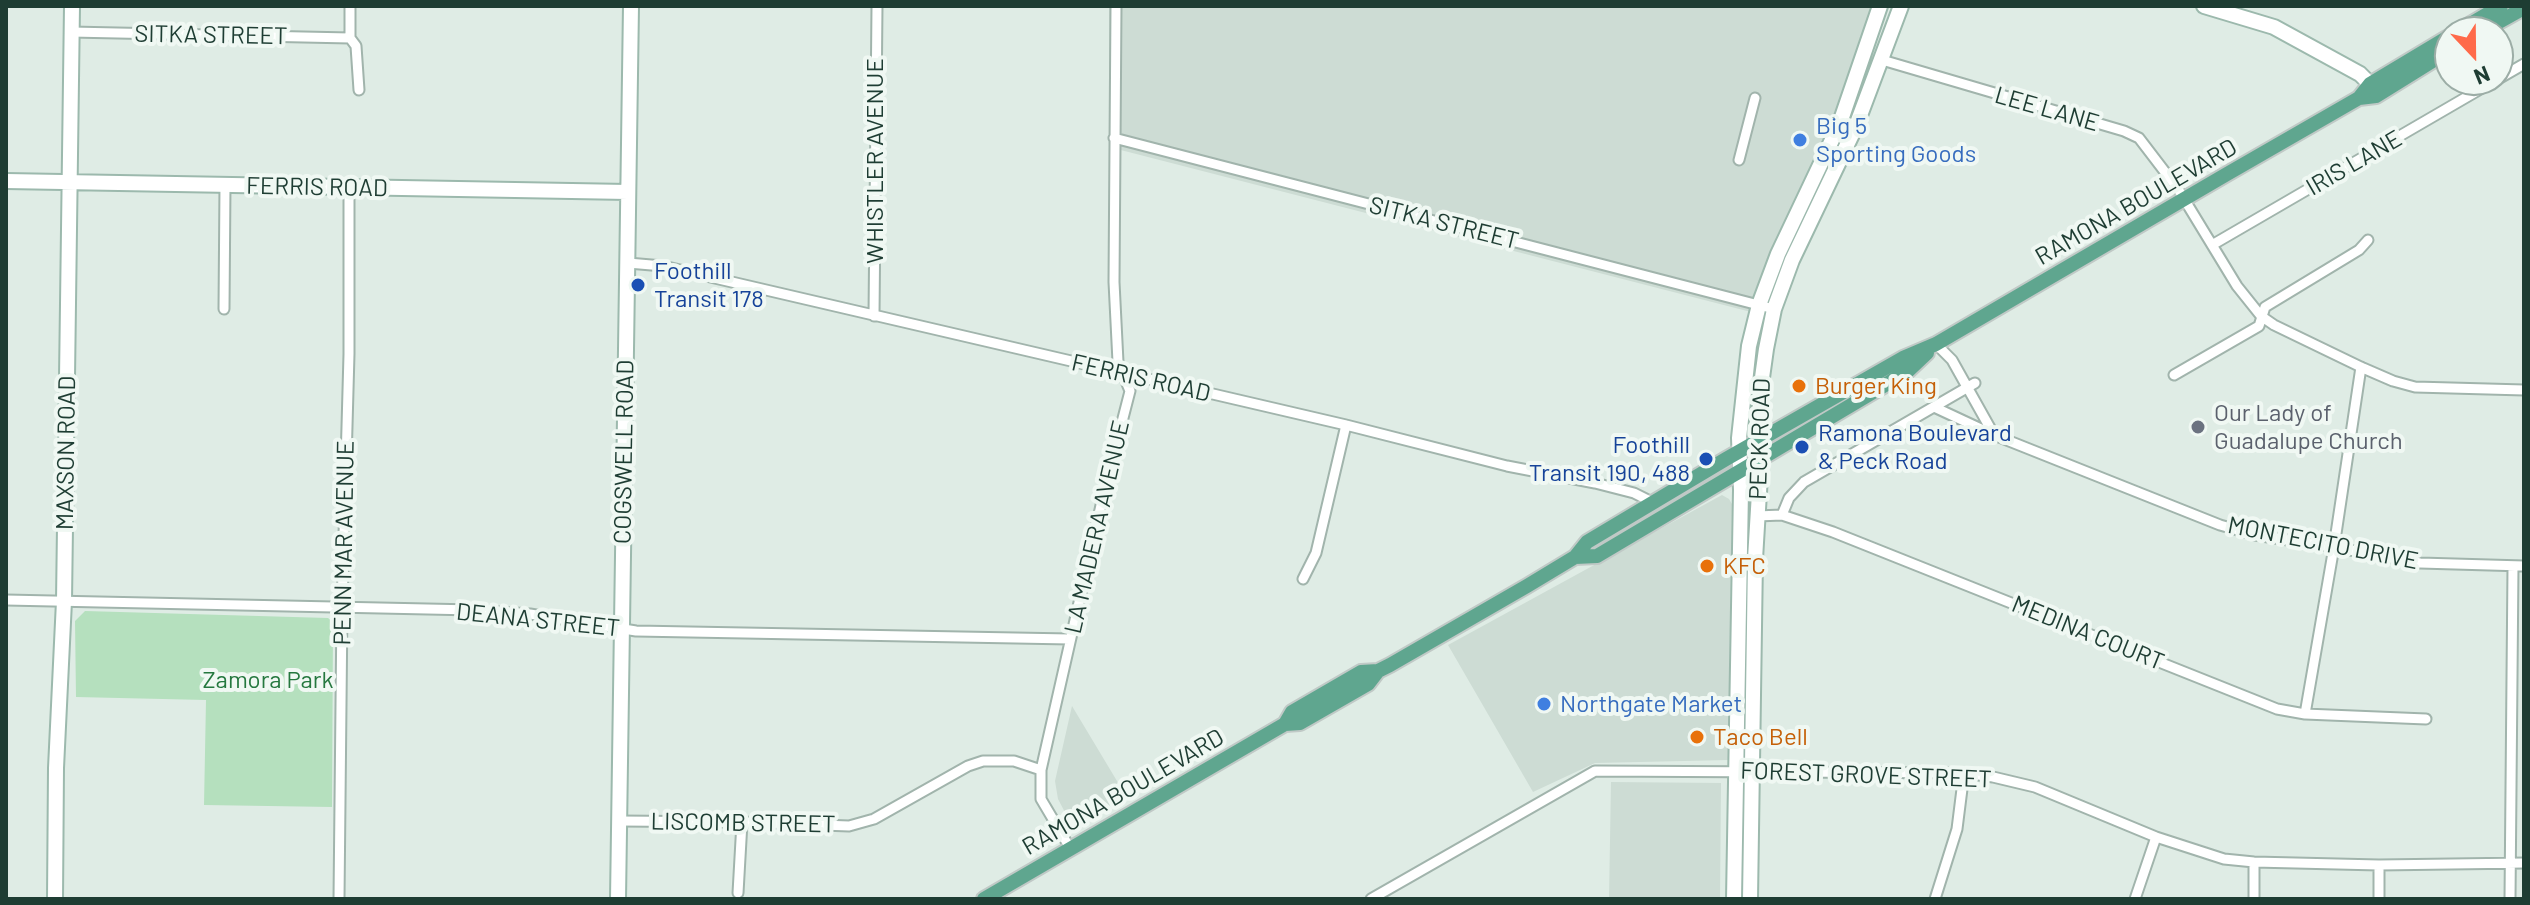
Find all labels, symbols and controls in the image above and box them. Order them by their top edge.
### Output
north arrow [2434,16,2514,96]
street label: SITKA STREET [134,19,288,51]
street label: WHISTLER AVENUE [861,58,889,264]
text: N [2471,62,2494,91]
street label: LEE LANE [1992,80,2102,138]
place label: Big 5 Sporting Goods [1816,112,1976,168]
street label: IRIS LANE [2301,124,2407,202]
marker: Big 5 Sporting Goods [1791,131,1809,149]
street label: RAMONA BOULEVARD [2030,133,2242,271]
street label: FERRIS ROAD [246,171,388,203]
street label: SITKA STREET [1366,191,1522,255]
place label: Foothill Transit 178 [654,257,764,313]
marker: Foothill Transit 178 [629,276,647,294]
street label: FERRIS ROAD [1069,348,1213,408]
street label: COGSWELL ROAD [608,360,640,544]
place label: Burger King [1815,372,1937,400]
street label: MAXSON ROAD [50,376,82,530]
marker: Burger King [1790,377,1808,395]
street label: PECK ROAD [1743,378,1777,500]
place label: Our Lady of Guadalupe Church [2214,399,2403,455]
street label: LA MADERA AVENUE [1058,418,1136,636]
marker: Our Lady of Guadalupe Church [2189,418,2207,436]
place label: Ramona Boulevard & Peck Road [1818,419,2012,475]
place label: Foothill Transit 190, 488 [1529,431,1690,487]
marker: Ramona Boulevard & Peck Road [1793,438,1811,456]
street label: PENN MAR AVENUE [328,440,360,646]
marker: Foothill Transit 190, 488 [1697,450,1715,468]
street label: MONTECITO DRIVE [2225,510,2421,576]
place label: KFC [1723,552,1766,580]
marker: KFC [1698,557,1716,575]
street label: MEDINA COURT [2008,589,2168,677]
street label: DEANA STREET [455,597,621,643]
park label: Zamora Park [202,666,334,694]
place label: Northgate Market [1560,690,1742,718]
marker: Northgate Market [1535,695,1553,713]
street label: RAMONA BOULEVARD [1017,723,1229,861]
place label: Taco Bell [1713,723,1808,751]
marker: Taco Bell [1688,728,1706,746]
street label: FOREST GROVE STREET [1740,756,1992,794]
street label: LISCOMB STREET [650,807,836,839]

